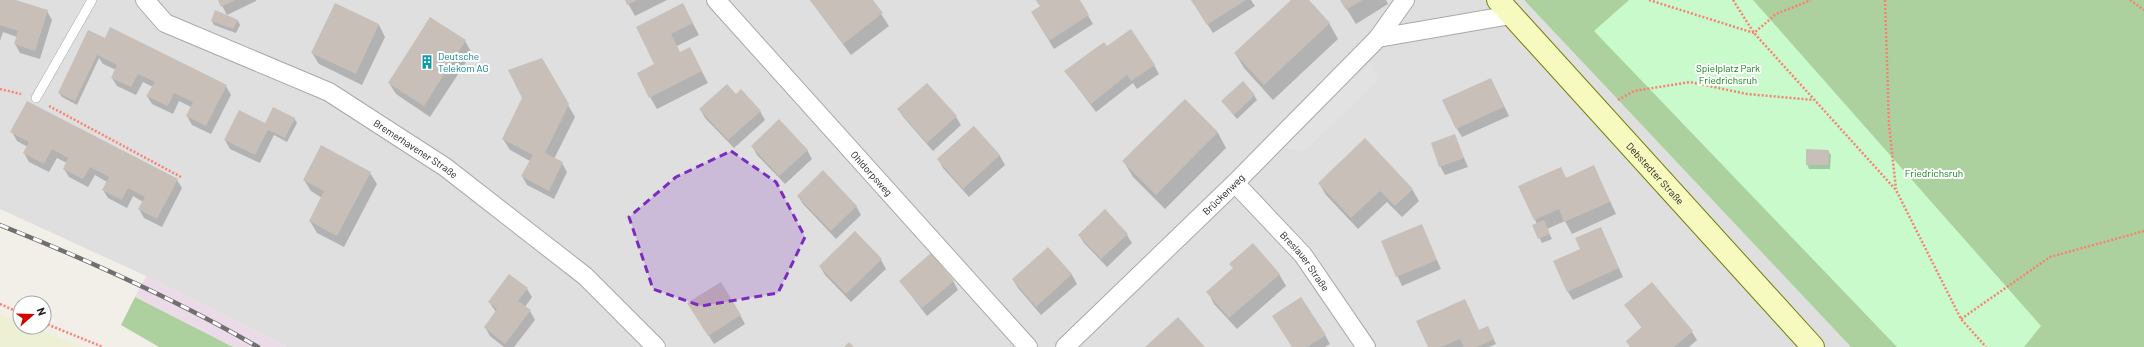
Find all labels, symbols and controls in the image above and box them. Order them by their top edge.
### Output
place label: Deutsche Telekom AG [438,50,489,74]
building icon: Deutsche Telekom AG [419,54,435,70]
park label: Spielplatz Park Friedrichsruh [1696,62,1760,86]
street label: Bremerhavener Straße [371,117,460,181]
street label: Debstedter Straße [1624,140,1687,207]
street label: Ohldorpsweg [849,148,895,198]
park label: Friedrichsruh [1905,167,1963,179]
street label: Brückenweg [1200,171,1247,217]
street label: Breslauer Straße [1278,229,1332,293]
north arrow [12,295,52,335]
text: N [35,306,49,317]

